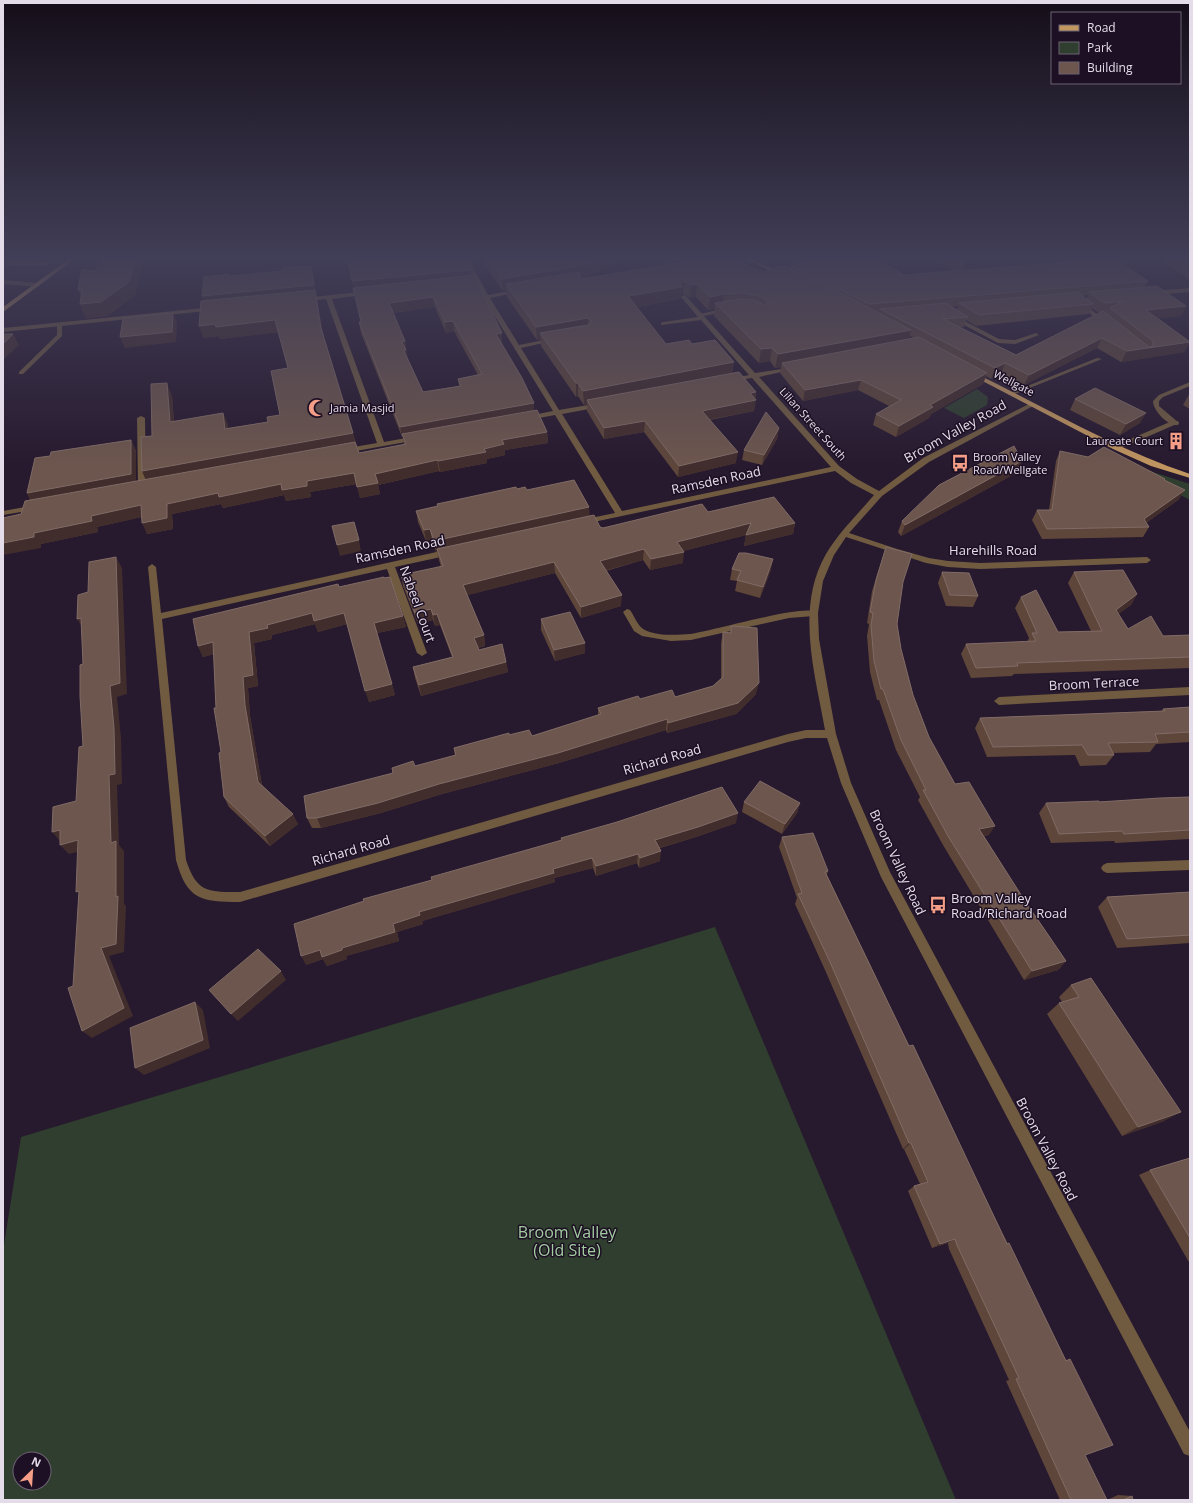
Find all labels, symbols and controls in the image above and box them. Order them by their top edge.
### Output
legend [1051,12,1181,84]
text: Road [1087,19,1116,36]
text: Park [1087,39,1113,56]
text: Building [1087,59,1133,76]
street label: Wellgate [991,366,1037,399]
street label: Lilian Street South [777,384,850,463]
street label: Broom Valley Road [901,395,1009,467]
mosque icon: Jamia Masjid [307,398,327,418]
place label: Jamia Masjid [329,400,395,415]
building icon: Laureate Court [1166,431,1186,451]
place label: Laureate Court [1086,433,1163,448]
place label: Broom Valley Road/Wellgate [973,449,1047,477]
bus stop icon: Broom Valley Road/Wellgate [950,453,970,473]
street label: Ramsden Road [670,462,762,498]
street label: Ramsden Road [354,531,446,567]
street label: Harehills Road [949,541,1037,559]
street label: Nabeel Court [396,563,440,645]
street label: Broom Terrace [1048,672,1140,694]
street label: Richard Road [621,739,703,779]
street label: Broom Valley Road [866,806,930,918]
street label: Richard Road [310,830,392,870]
place label: Broom Valley Road/Richard Road [951,889,1067,922]
bus stop icon: Broom Valley Road/Richard Road [928,895,948,915]
street label: Broom Valley Road [1012,1094,1082,1204]
park label: Broom Valley (Old Site) [518,1221,617,1261]
north arrow [12,1451,52,1491]
text: N [29,1453,44,1470]

